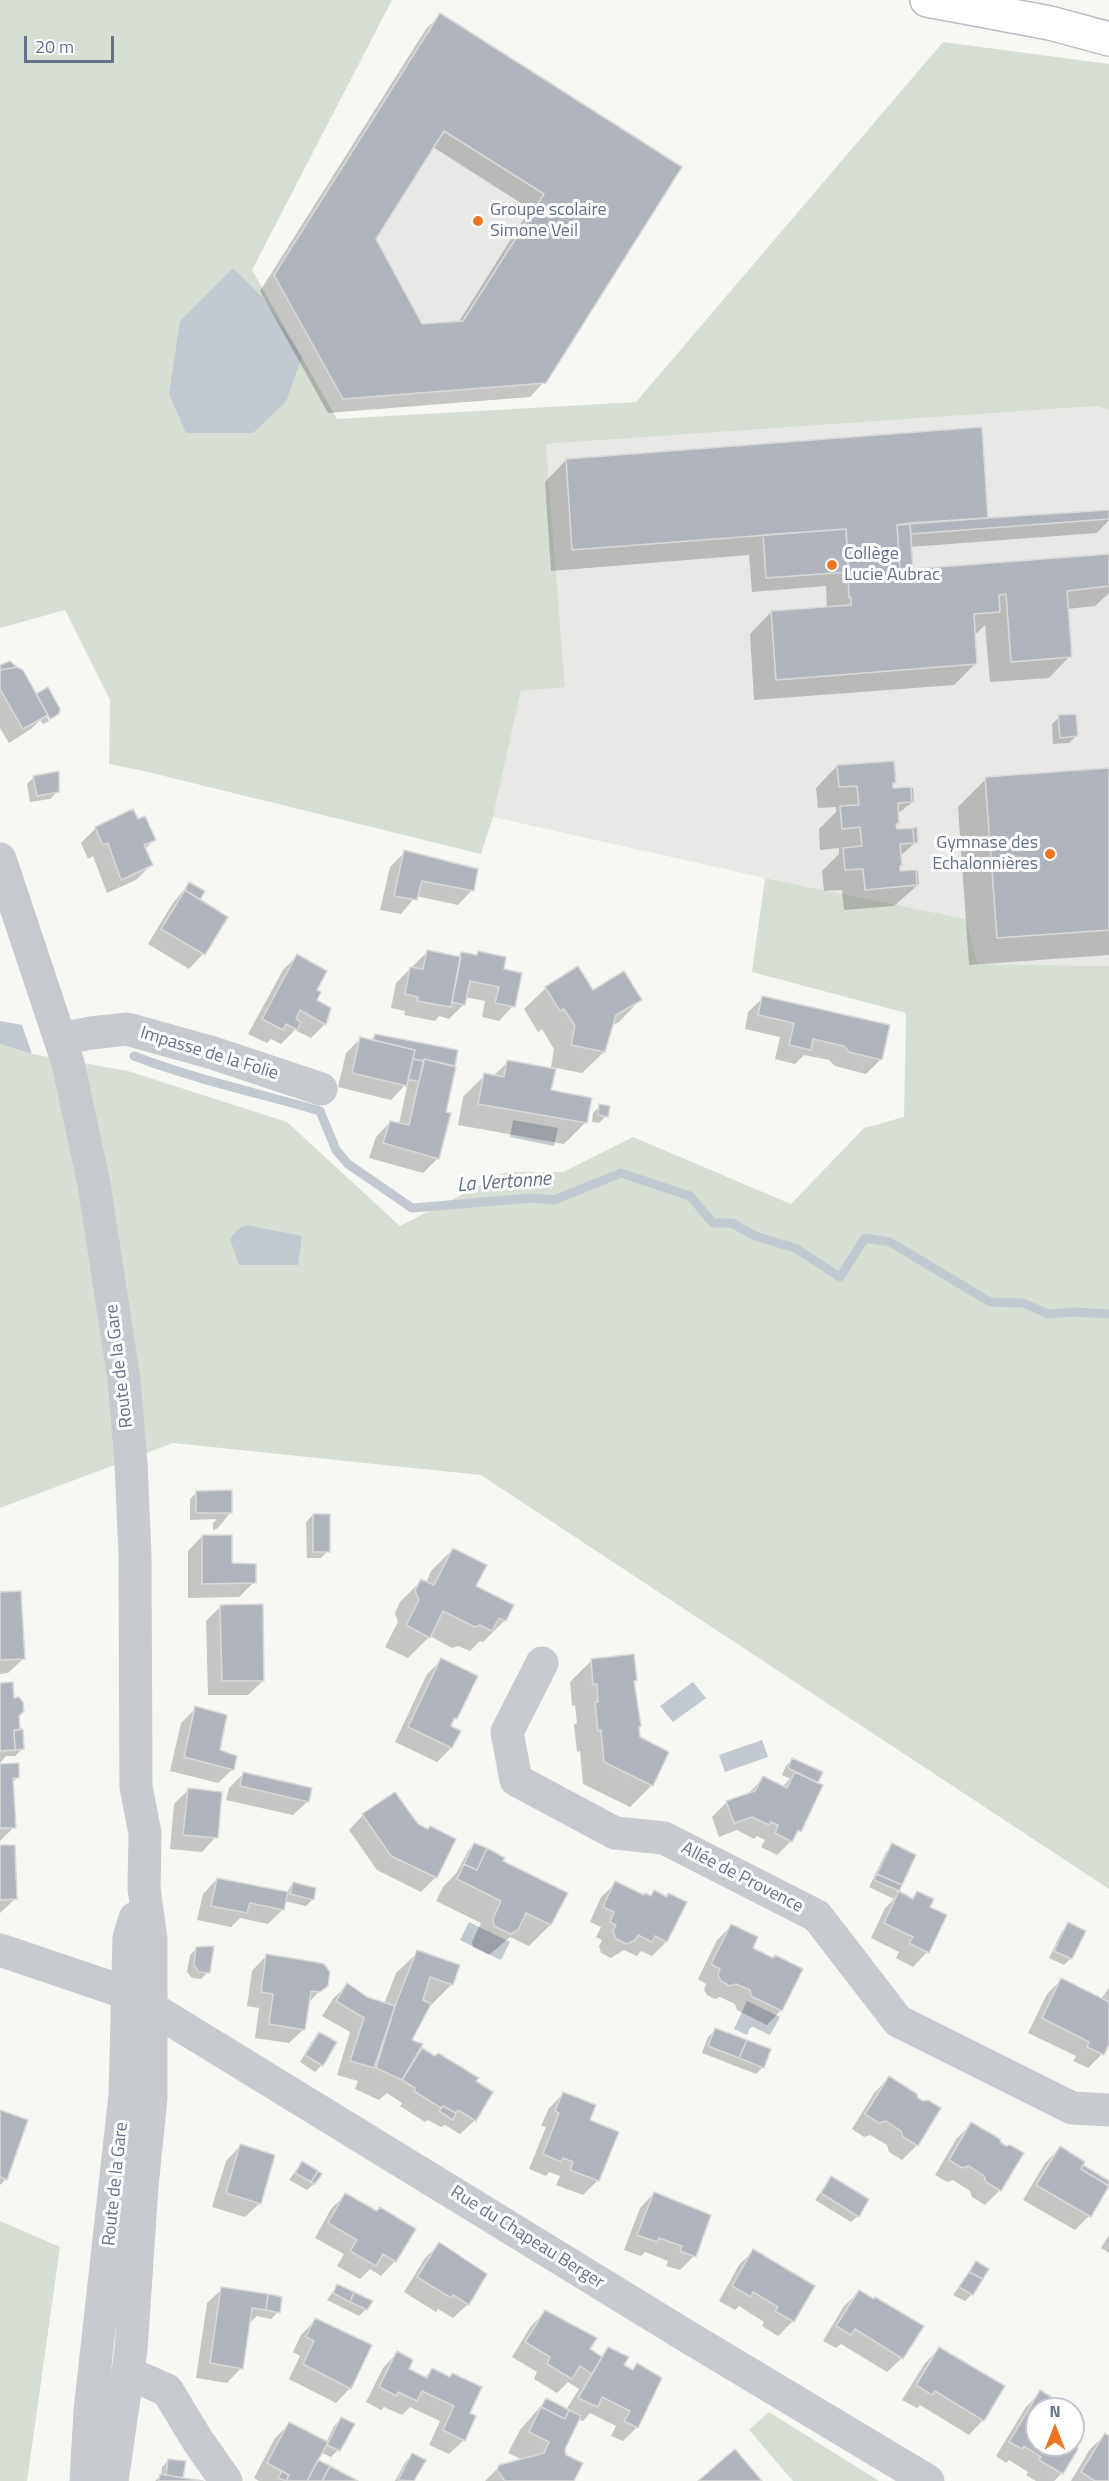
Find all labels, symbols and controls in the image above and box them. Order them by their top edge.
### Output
scale bar [27,24,117,62]
text: 20 m [35,33,74,60]
place label: Groupe scolaire Simone Veil [490,200,607,242]
marker: Groupe scolaire Simone Veil [471,214,485,228]
place label: Collège Lucie Aubrac [844,544,940,586]
marker: Collège Lucie Aubrac [825,558,839,572]
place label: Gymnase des Echalonnières [932,833,1038,876]
marker: Gymnase des Echalonnières [1043,847,1057,861]
street label: Impasse de la Folie [137,1023,281,1085]
water label: La Vertonne [456,1168,552,1198]
street label: Route de la Gare [102,1303,138,1429]
street label: Allée de Provence [677,1838,807,1918]
street label: Route de la Gare [99,2121,133,2247]
street label: Rue du Chapeau Berger [446,2182,608,2294]
north arrow [1025,2397,1085,2457]
text: N [1049,2399,1061,2423]

